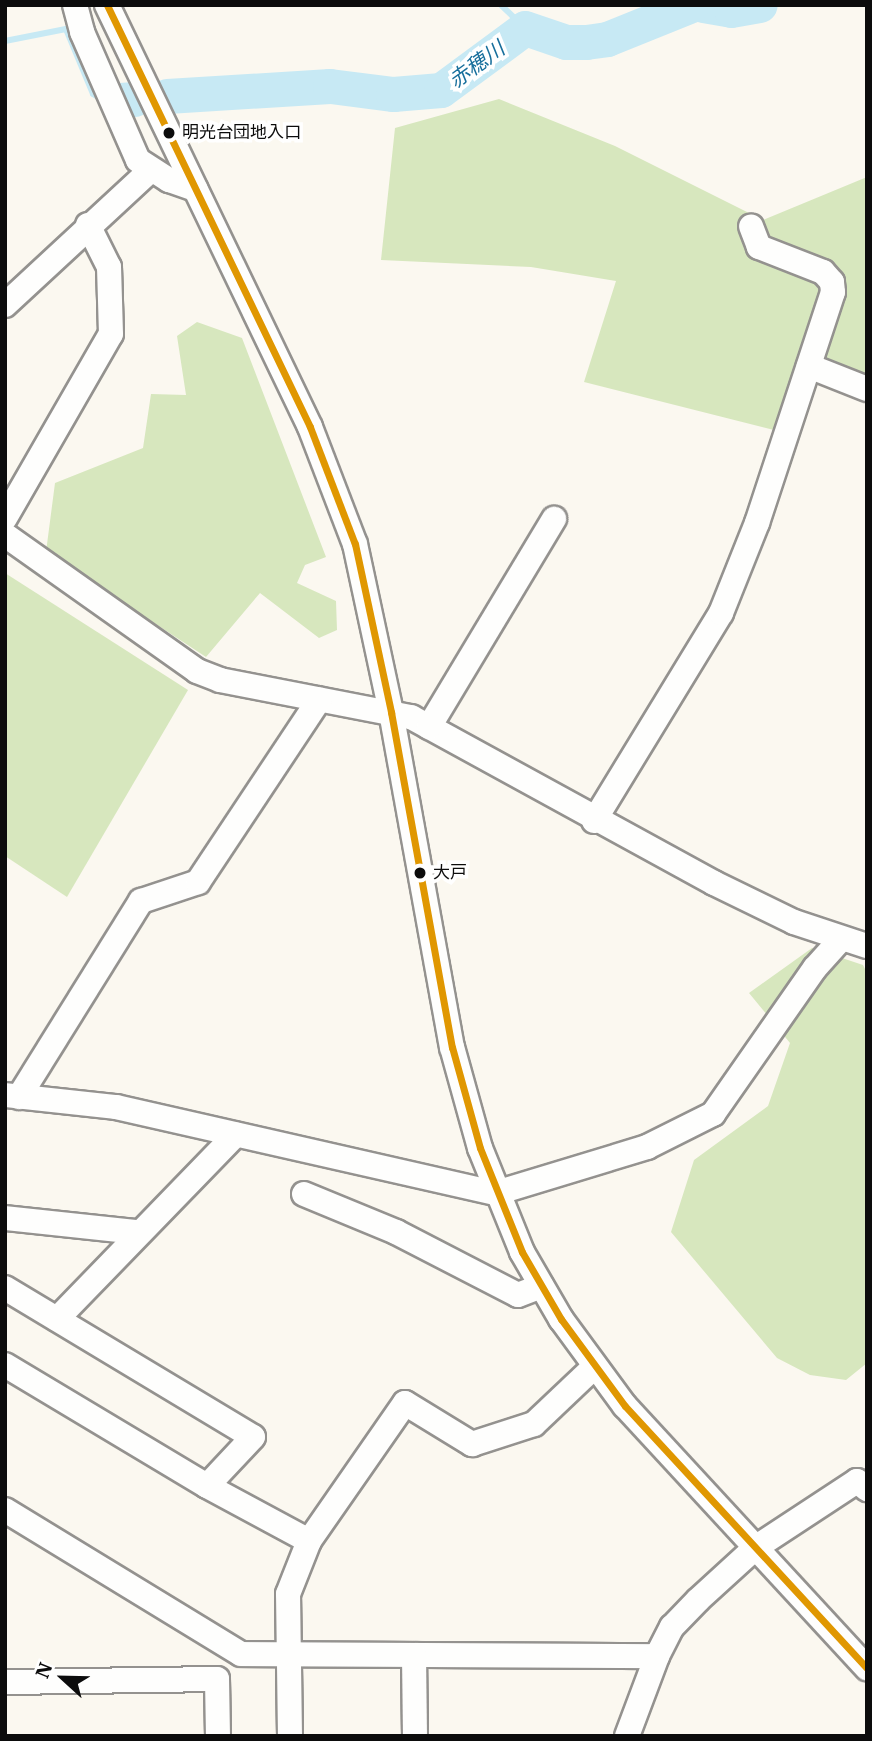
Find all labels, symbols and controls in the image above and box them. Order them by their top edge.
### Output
water label: 赤穂川 [443,35,509,93]
place label: 明光台団地入口 [182,123,301,143]
marker: 明光台団地入口 [162,126,176,140]
place label: 大戸 [433,863,467,883]
marker: 大戸 [413,866,427,880]
north arrow [28,1643,98,1713]
text: N [30,1659,57,1682]

